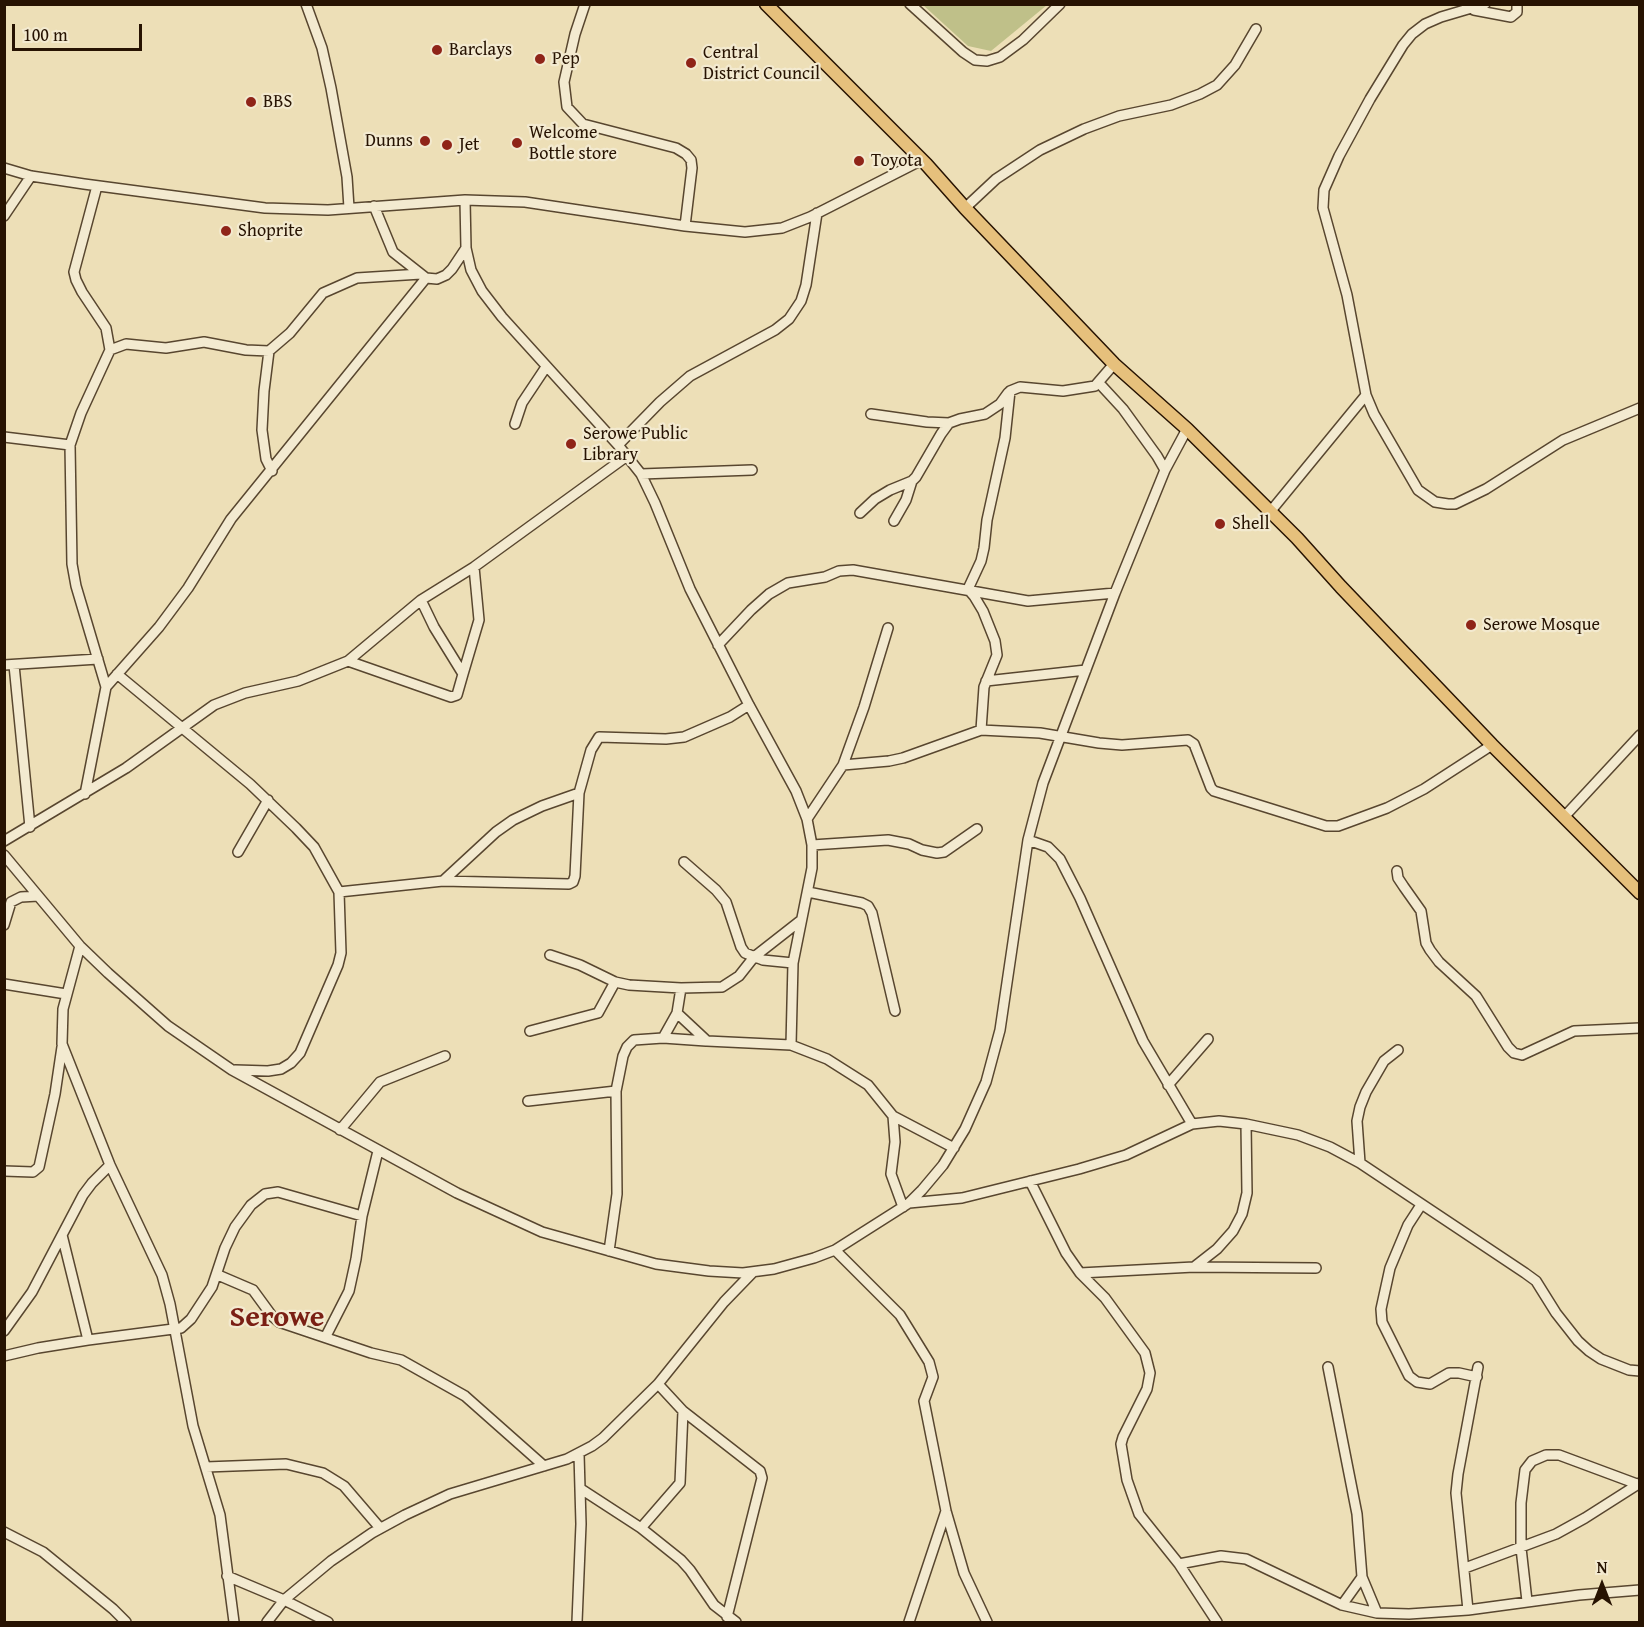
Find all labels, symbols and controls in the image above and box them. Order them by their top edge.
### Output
scale bar [15,12,146,50]
text: 100 m [23,21,68,48]
place label: Barclays [449,39,512,61]
place label: Central District Council [703,42,820,84]
marker: Barclays [430,43,444,57]
place label: Pep [552,48,580,70]
marker: Pep [533,52,547,66]
marker: Central District Council [684,56,698,70]
place label: BBS [263,91,292,113]
marker: BBS [244,95,258,109]
place label: Welcome Bottle store [529,122,617,164]
place label: Dunns [365,130,413,152]
marker: Dunns [418,134,432,148]
place label: Jet [459,134,479,156]
marker: Welcome Bottle store [510,136,524,150]
marker: Jet [440,138,454,152]
place label: Toyota [871,150,922,172]
marker: Toyota [852,154,866,168]
place label: Shoprite [238,220,303,242]
marker: Shoprite [219,224,233,238]
place label: Serowe Public Library [583,423,688,466]
marker: Serowe Public Library [564,437,578,451]
place label: Shell [1232,513,1269,535]
marker: Shell [1213,517,1227,531]
place label: Serowe Mosque [1483,614,1600,636]
marker: Serowe Mosque [1464,618,1478,632]
district label: Serowe [229,1300,325,1336]
north arrow [1572,1555,1632,1615]
text: N [1597,1555,1607,1579]

